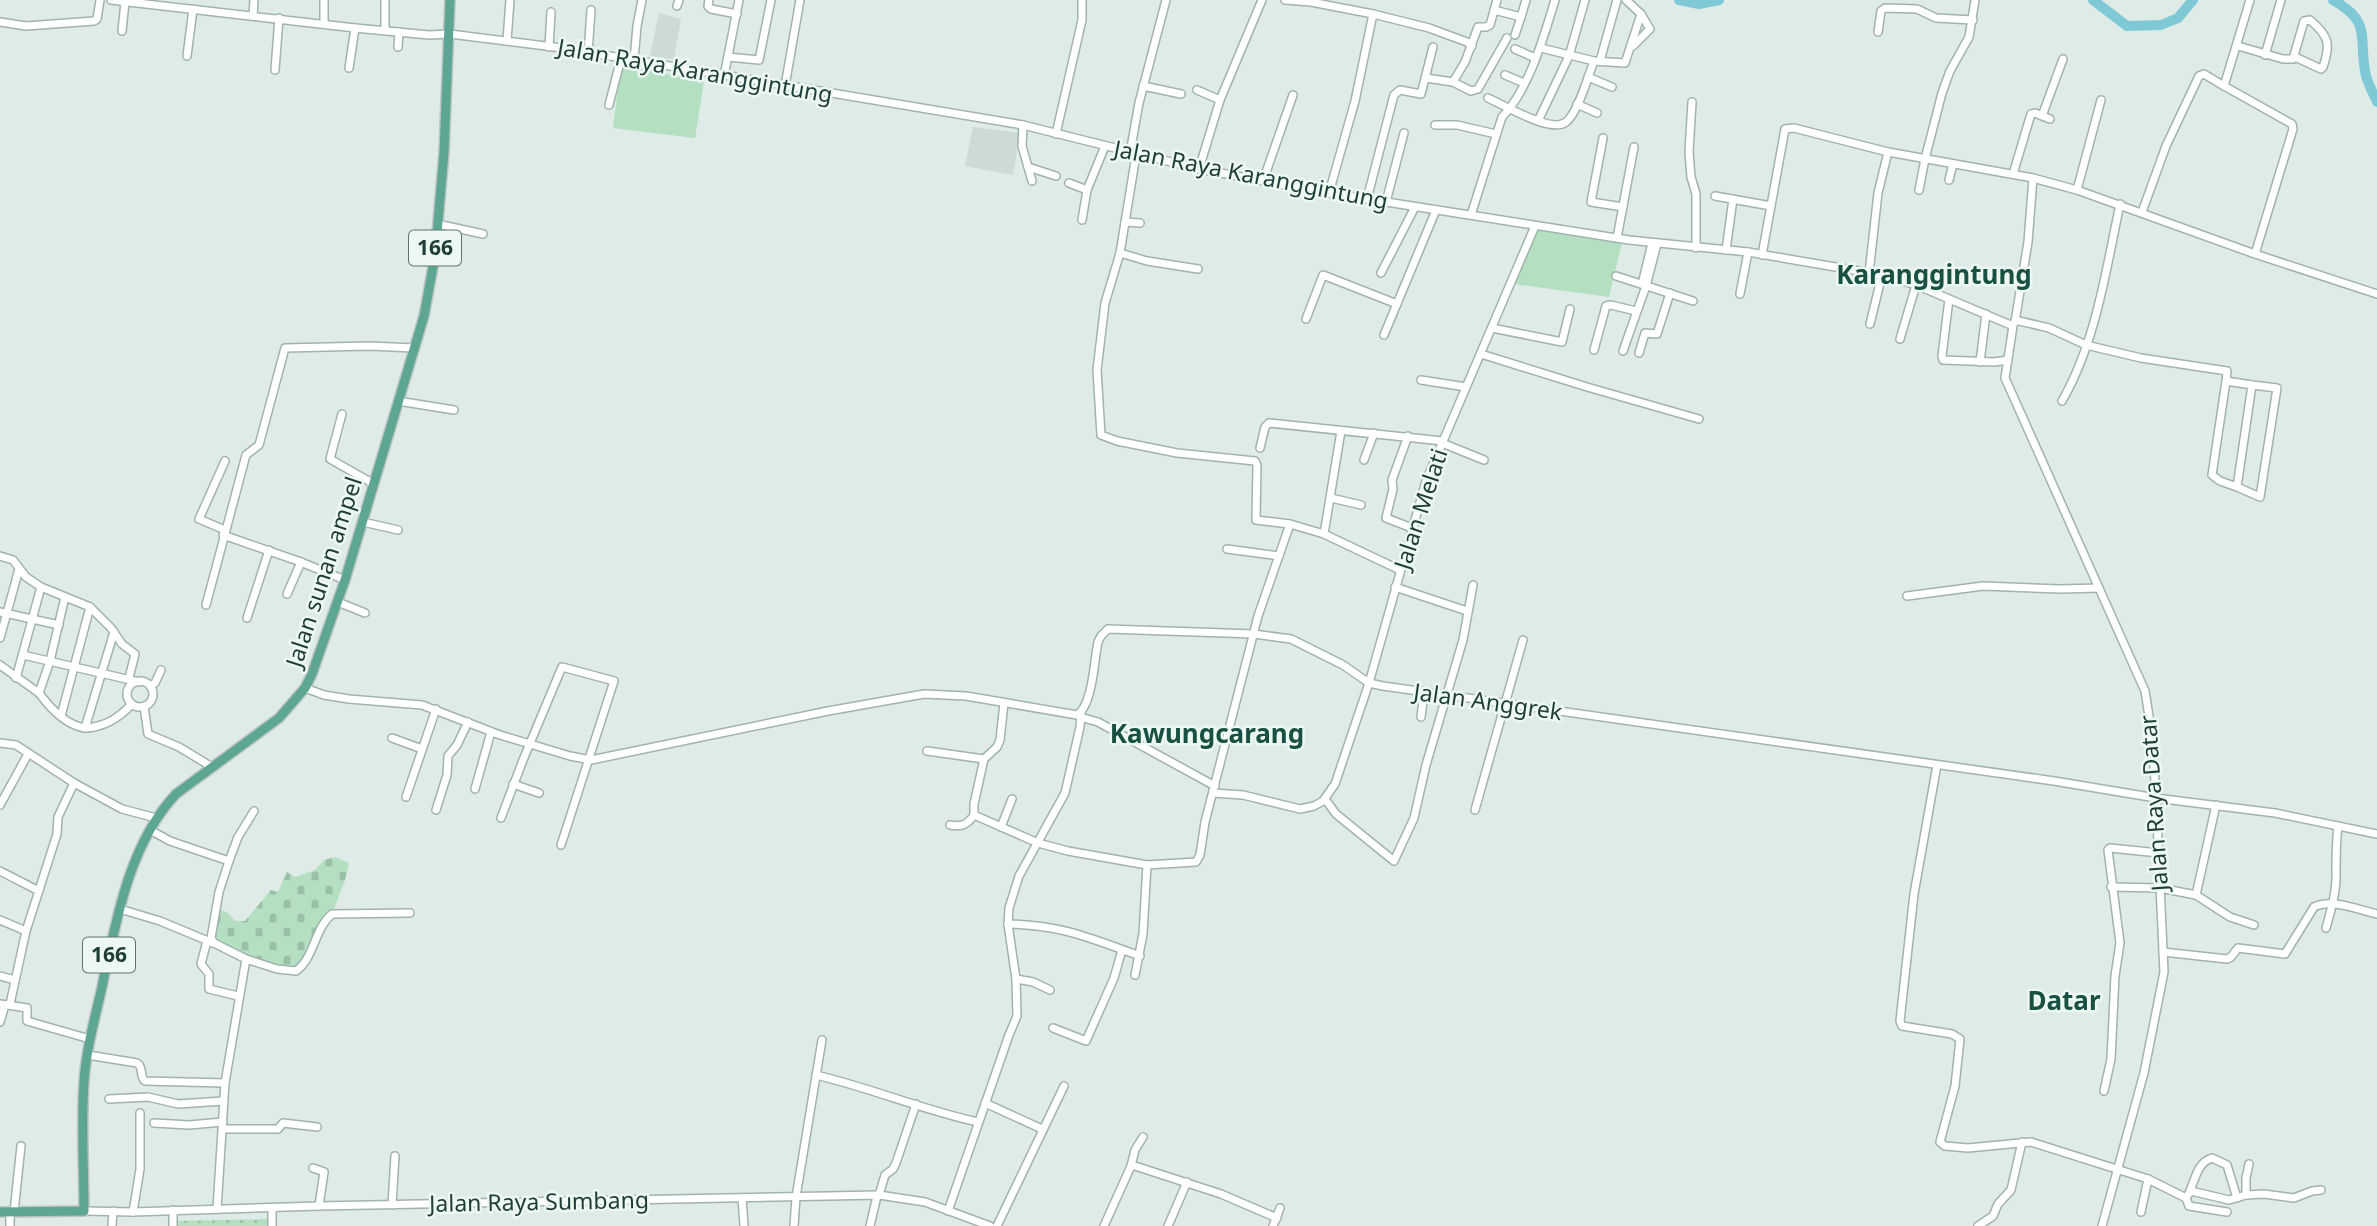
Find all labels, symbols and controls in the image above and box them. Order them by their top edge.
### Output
street label: Jalan Raya Karanggintung [553,30,835,110]
street label: Jalan Raya Karanggintung [1109,131,1391,216]
road number: 166 [409,230,461,266]
district label: Karanggintung [1836,256,2032,292]
street label: Jalan Melati [1385,444,1455,575]
street label: Jalan sunan ampel [277,472,369,673]
street label: Jalan Anggrek [1410,674,1565,727]
street label: Jalan Raya Datar [2131,713,2175,894]
district label: Kawungcarang [1110,715,1304,751]
road number: 166 [83,937,135,972]
district label: Datar [2027,982,2101,1018]
street label: Jalan Raya Sumbang [427,1183,649,1219]

